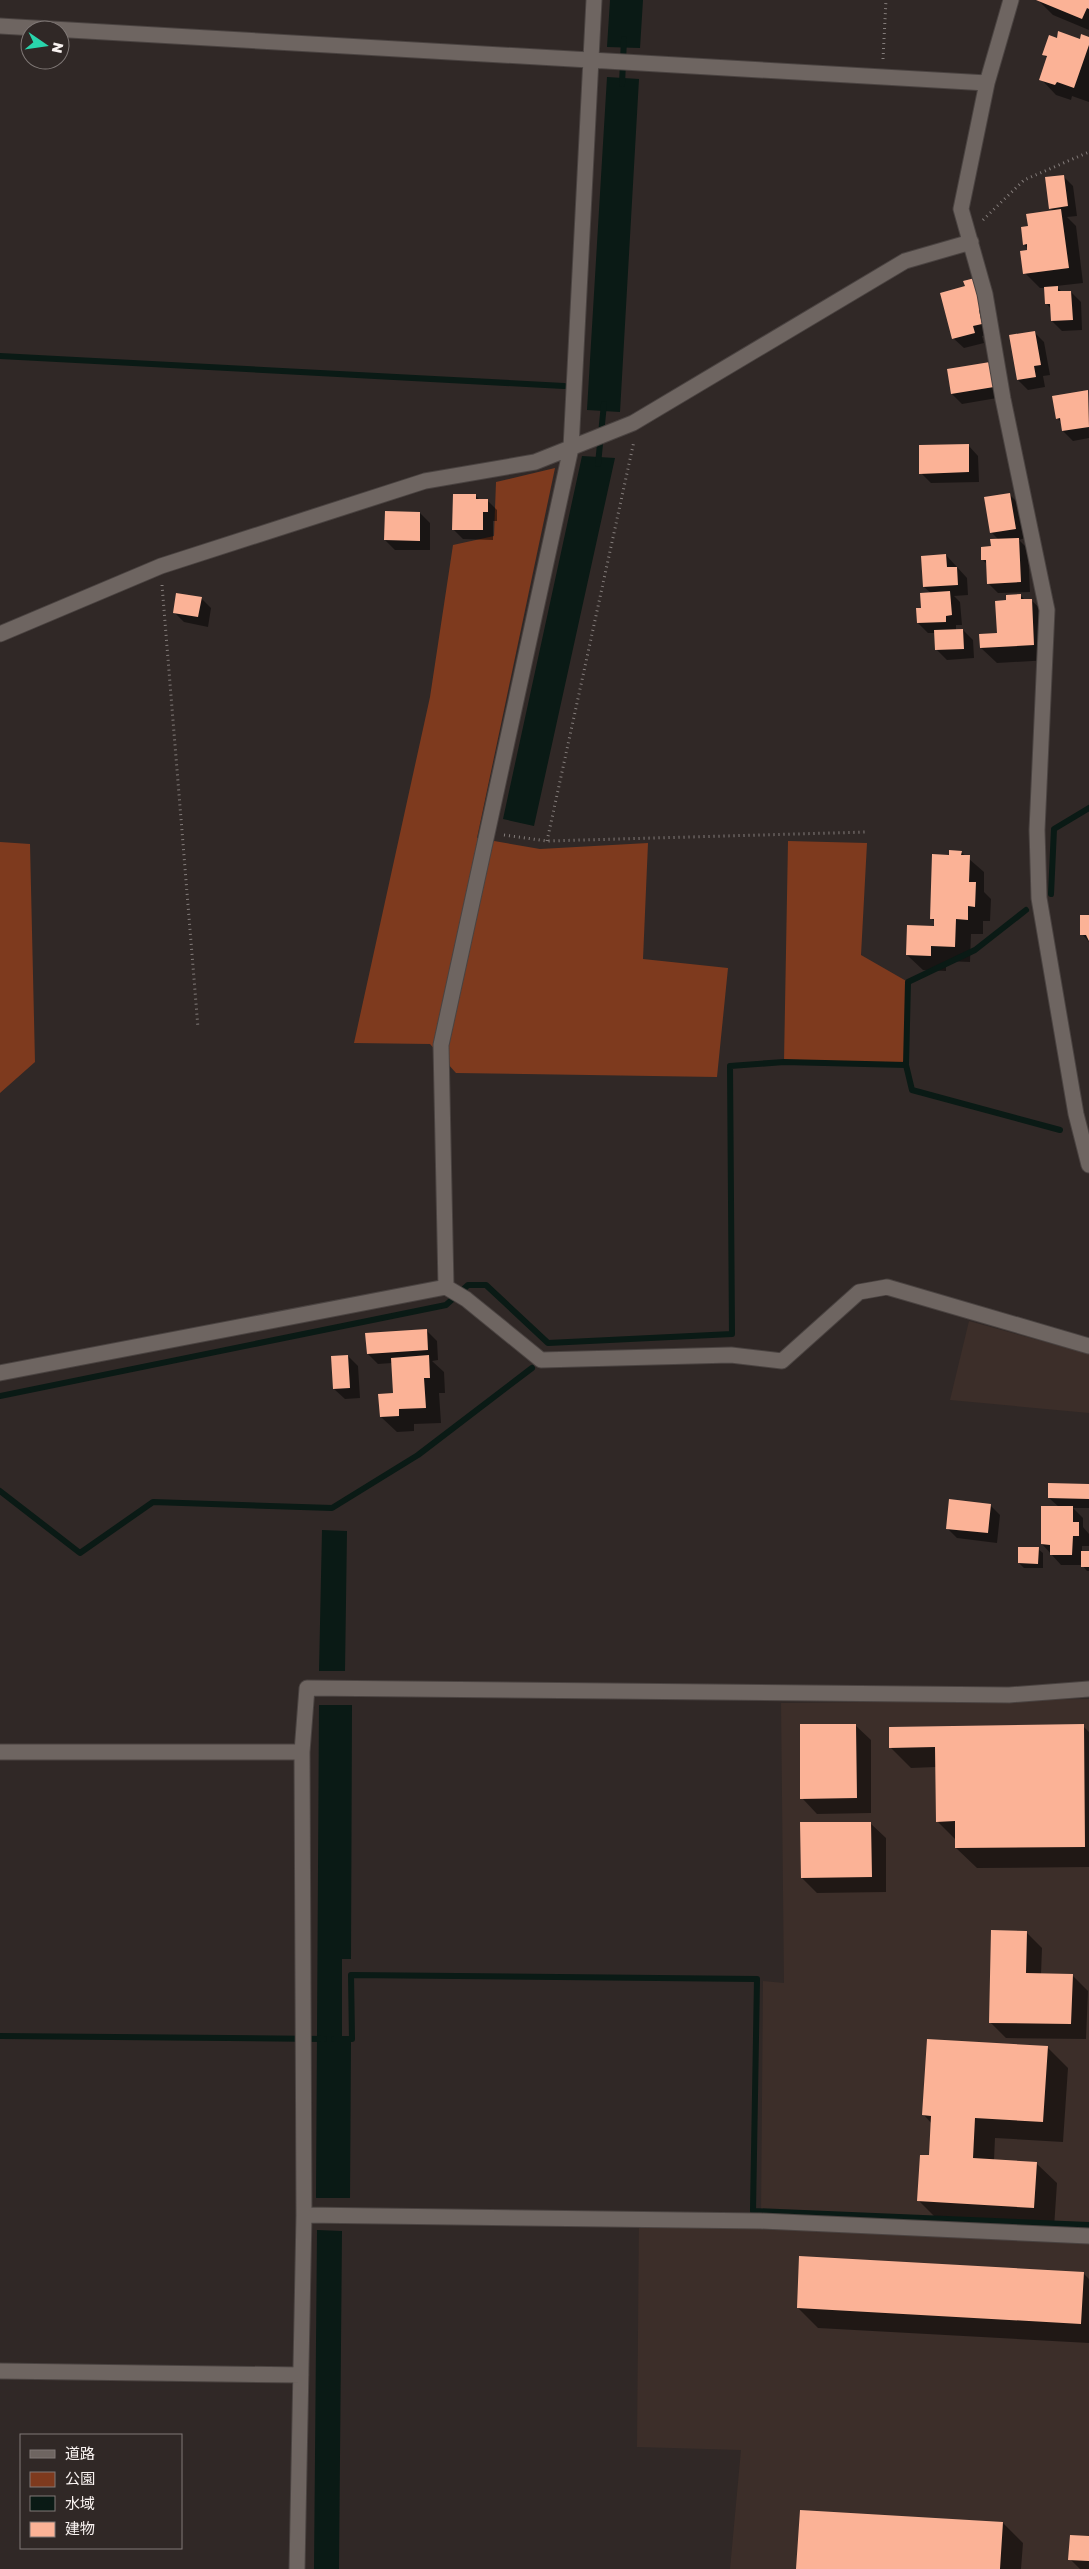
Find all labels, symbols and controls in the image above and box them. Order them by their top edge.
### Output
north arrow [20,20,70,70]
text: N [49,41,68,55]
legend [20,2434,182,2549]
text: 道路 [65,2444,95,2462]
text: 公園 [65,2469,95,2487]
text: 水域 [65,2494,95,2512]
text: 建物 [65,2519,95,2537]

